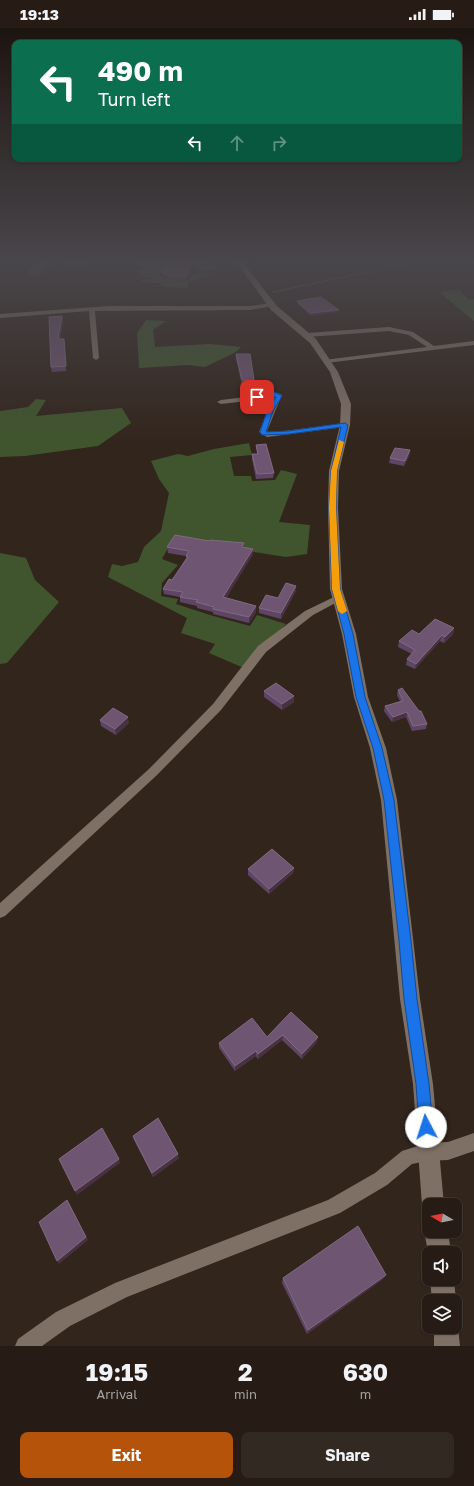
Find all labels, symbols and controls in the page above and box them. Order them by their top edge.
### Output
text: 19:13 [20,5,59,23]
text: 490 m [98,54,183,87]
icon: left [32,56,84,108]
text: Turn left [98,88,171,110]
icon: left [184,132,206,154]
icon: ahead [226,132,248,154]
icon: right [268,132,290,154]
pin [240,380,274,414]
icon: arrive [246,386,268,408]
position arrow [405,1106,447,1148]
north arrow [422,1198,462,1238]
map controls [422,1198,462,1334]
button: sound [422,1246,462,1286]
button: layers [422,1294,462,1334]
text: 19:15 [86,1357,148,1386]
text: 2 [238,1357,253,1386]
text: 630 [343,1357,388,1386]
text: Arrival [97,1386,137,1402]
text: min [234,1386,257,1402]
text: m [360,1386,371,1402]
button: Exit [20,1432,233,1478]
button: Share [241,1432,454,1478]

